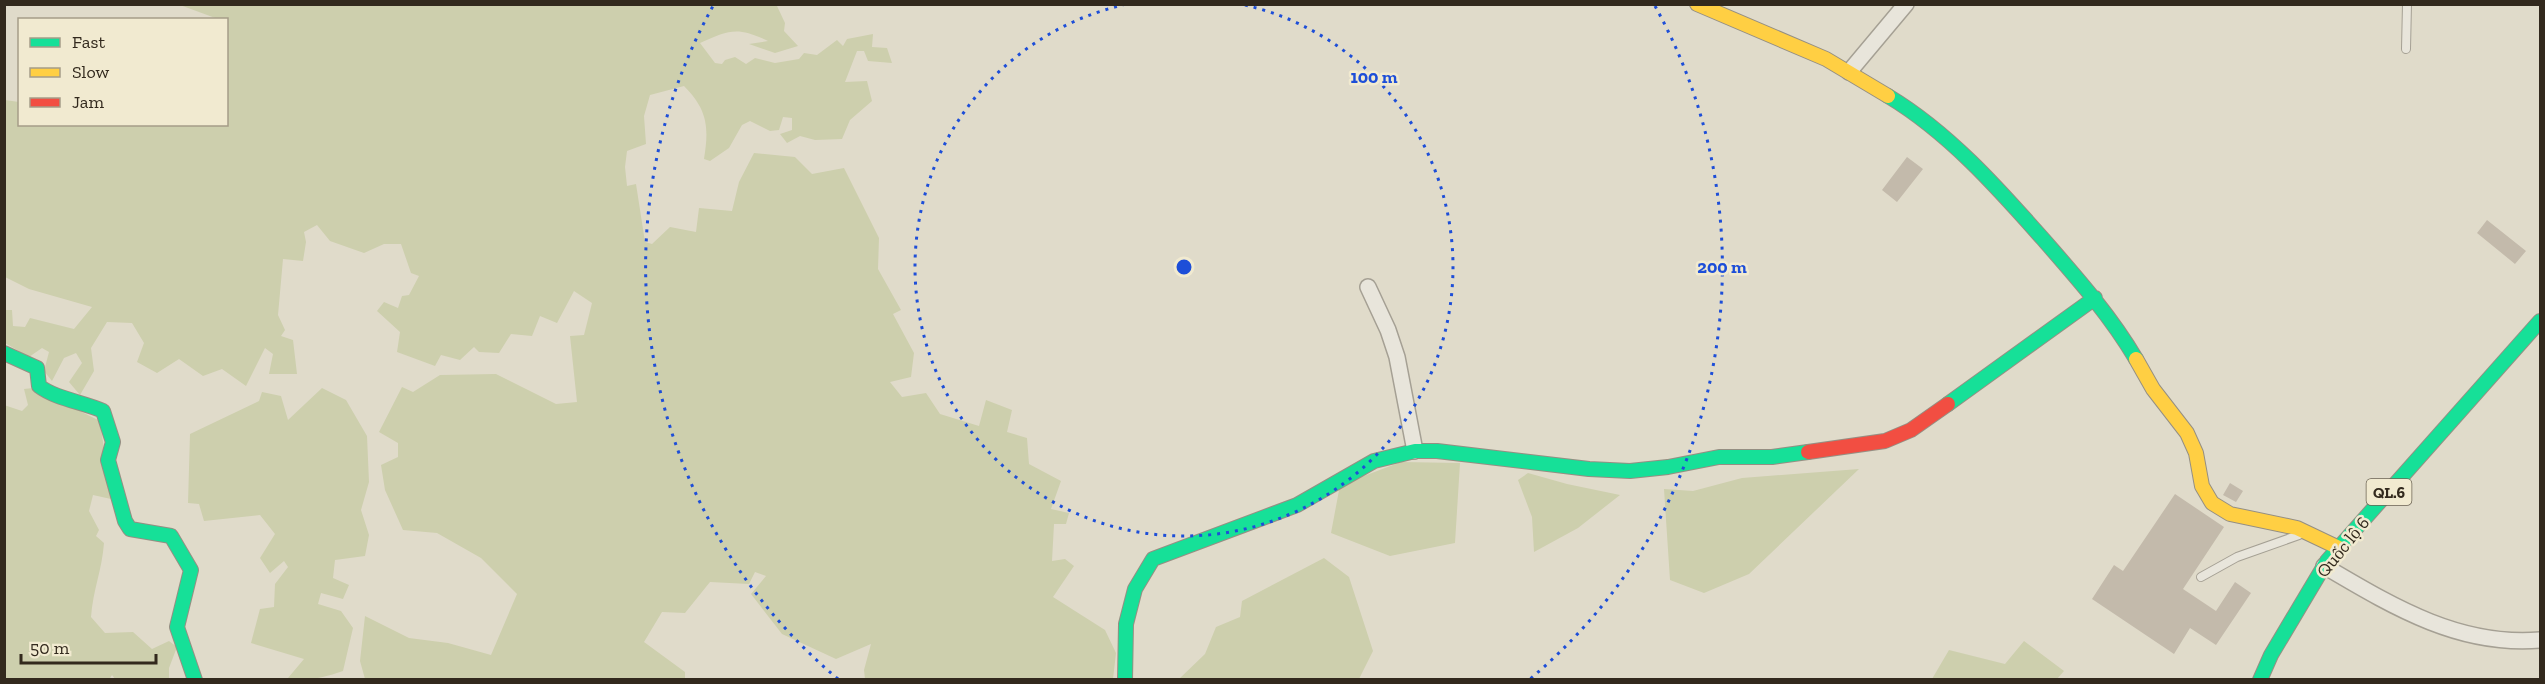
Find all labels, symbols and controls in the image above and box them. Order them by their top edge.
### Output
legend [18,18,228,126]
text: Fast [72,31,105,53]
text: Slow [72,61,109,83]
text: 100 m [1350,66,1398,88]
text: Jam [72,91,104,113]
text: 200 m [1697,256,1747,278]
centre of rings [1174,257,1194,277]
road number: QL.6 [2366,479,2412,505]
street label: Quốc lộ 6 [2312,512,2374,582]
scale bar [21,627,156,665]
text: 50 m [30,637,70,659]

